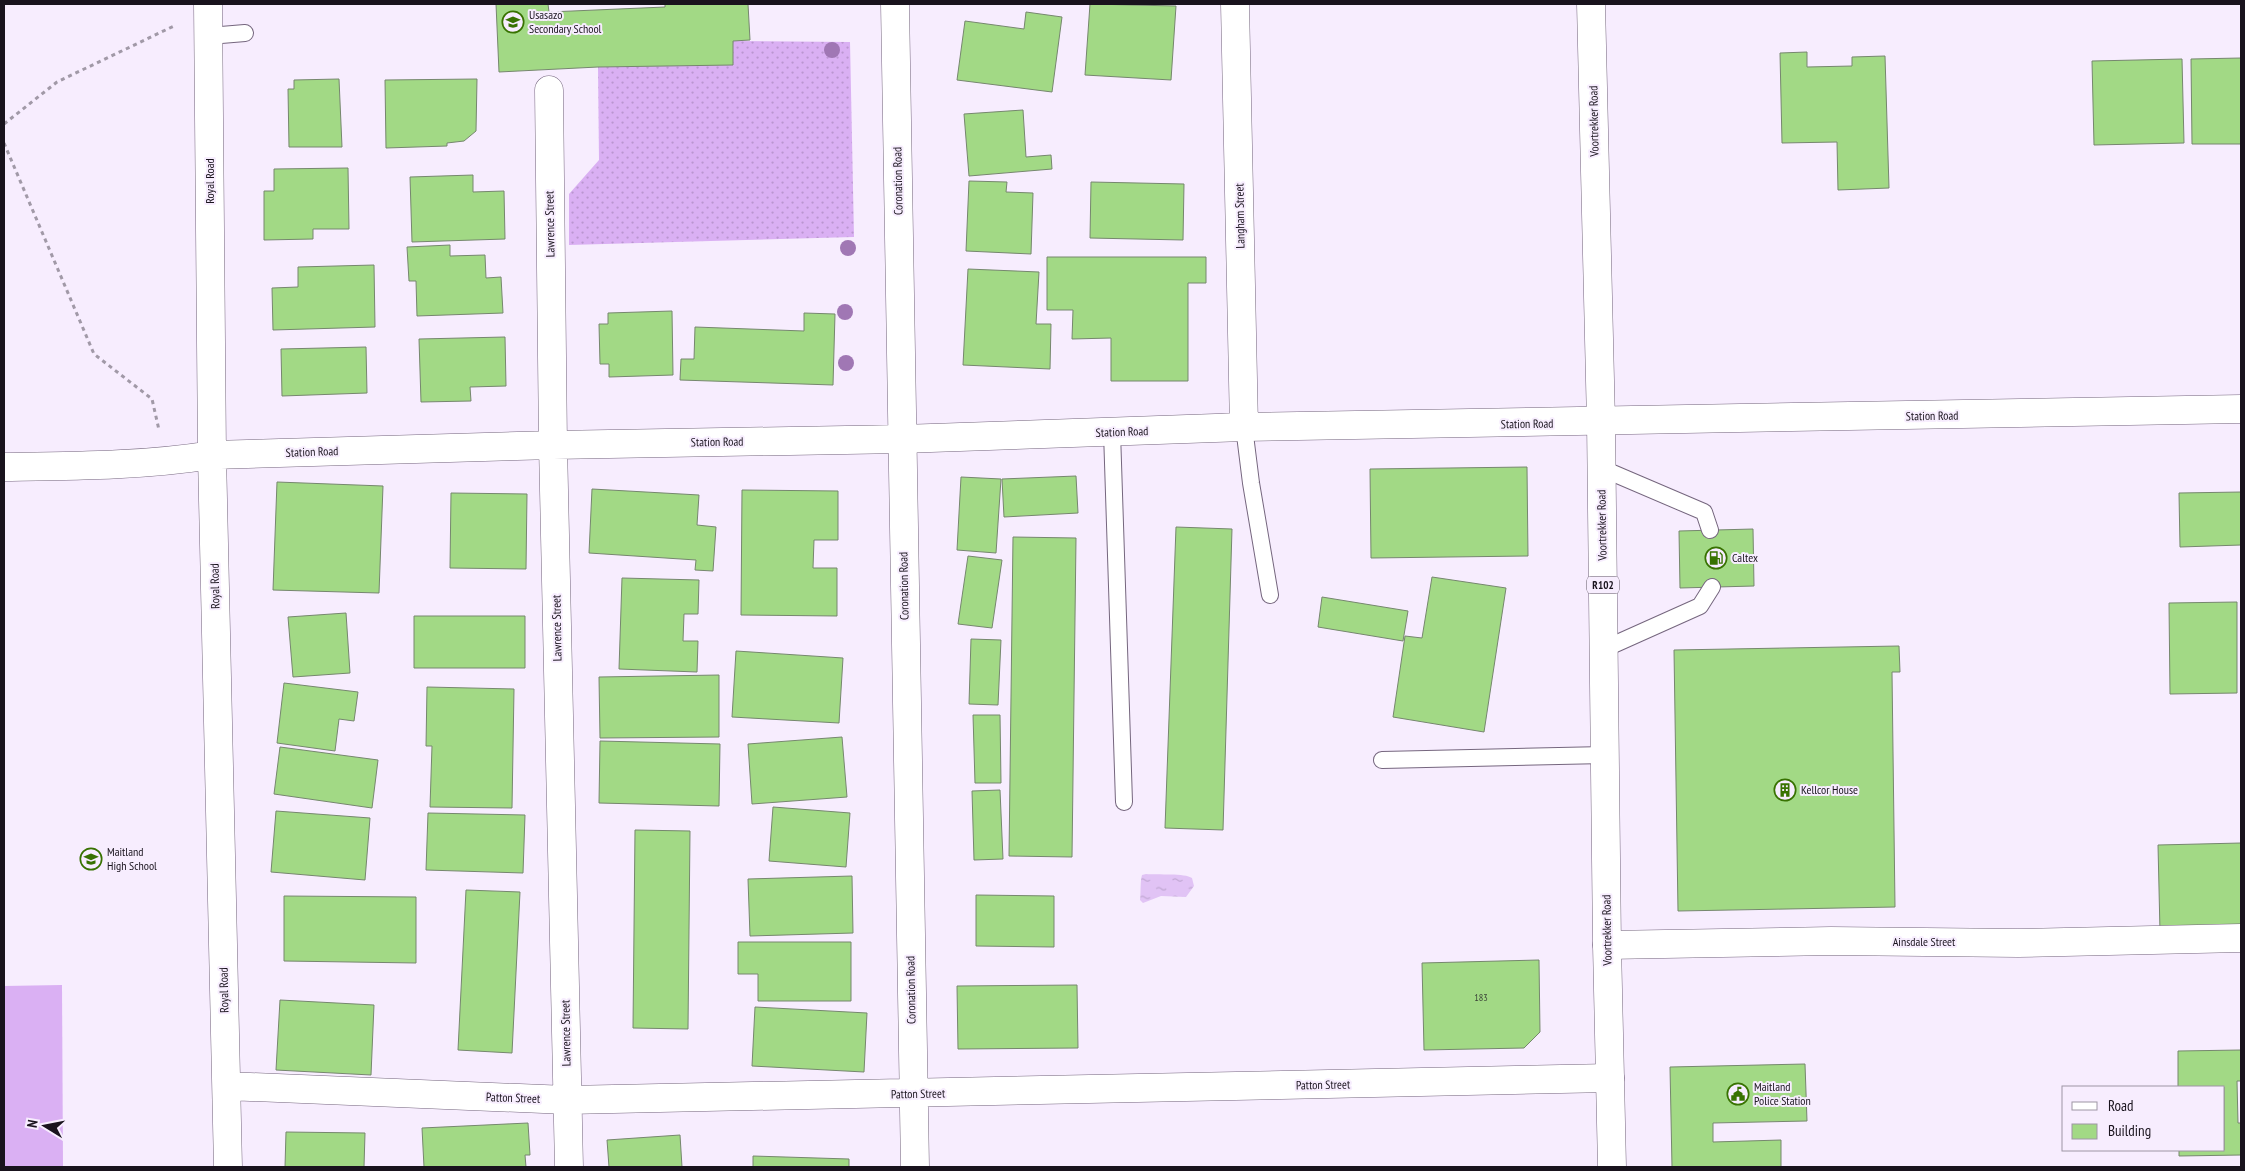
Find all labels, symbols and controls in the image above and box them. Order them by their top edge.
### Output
place label: Usasazo Secondary School [529,7,602,36]
school or university icon: Usasazo Secondary School [501,10,525,34]
street label: Voortrekker Road [1585,85,1602,158]
street label: Coronation Road [889,147,906,215]
street label: Royal Road [202,158,217,204]
street label: Langham Street [1231,183,1248,249]
street label: Lawrence Street [541,190,558,257]
street label: Station Road [1906,408,1958,423]
street label: Station Road [1501,416,1553,431]
street label: Station Road [1095,423,1149,440]
street label: Station Road [691,434,743,449]
street label: Station Road [285,443,339,460]
street label: Voortrekker Road [1593,489,1610,562]
fuel station icon: Caltex [1704,546,1728,570]
place label: Caltex [1732,550,1758,565]
street label: Coronation Road [895,552,912,620]
street label: Royal Road [207,563,222,609]
road number: R102 [1587,576,1619,594]
street label: Lawrence Street [548,594,565,661]
building icon: Kellcor House [1773,778,1797,802]
place label: Kellcor House [1801,782,1858,797]
place label: Maitland High School [107,844,157,873]
school or university icon: Maitland High School [79,847,103,871]
street label: Voortrekker Road [1598,894,1615,967]
street label: Ainsdale Street [1893,934,1956,949]
street label: Coronation Road [902,956,919,1024]
street label: Royal Road [216,967,231,1013]
house number: 183 [1474,991,1488,1004]
street label: Lawrence Street [557,999,574,1066]
street label: Patton Street [1296,1077,1351,1092]
place label: Maitland Police Station [1754,1079,1811,1108]
public building icon: Maitland Police Station [1726,1082,1750,1106]
street label: Patton Street [891,1086,946,1101]
legend [2062,1086,2225,1151]
street label: Patton Street [486,1089,541,1106]
text: Road [2108,1096,2134,1115]
north arrow [20,1101,70,1151]
text: N [23,1118,42,1129]
text: Building [2108,1121,2151,1140]

